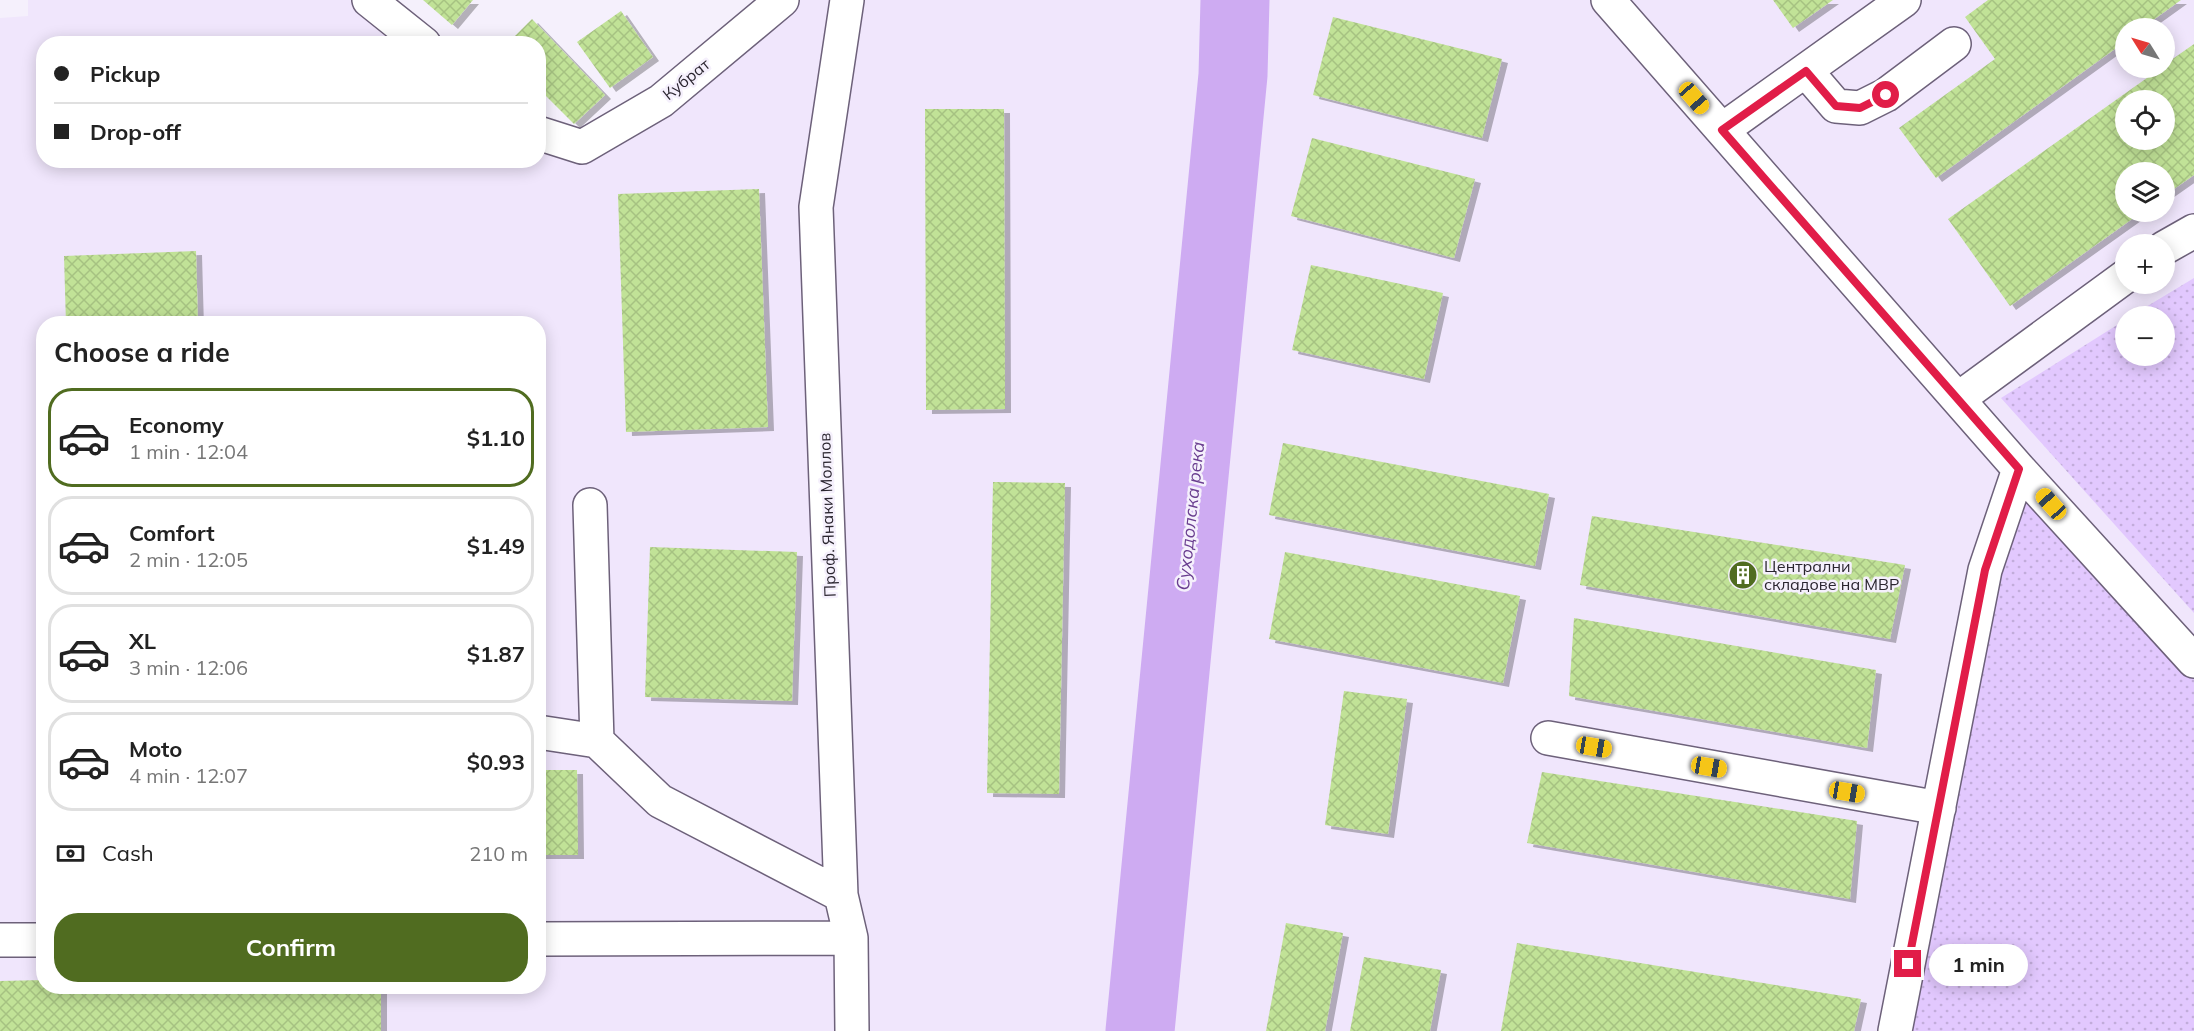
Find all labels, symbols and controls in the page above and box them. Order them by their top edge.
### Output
north arrow [2115,18,2175,78]
map controls [2115,18,2175,366]
street label: Кубрат [658,54,714,104]
text: Pickup [90,60,160,88]
car [1675,79,1713,117]
route start [1872,81,1899,108]
button: locate [2115,90,2175,150]
text: Drop-off [90,118,181,146]
button: layers [2115,162,2175,222]
button: + [2115,234,2175,294]
button: − [2115,306,2175,366]
text: Choose a ride [54,335,230,369]
icon: car [57,411,111,465]
text: Economy [129,411,224,439]
text: $1.10 [467,424,525,452]
street label: Проф. Янаки Моллов [814,432,840,598]
text: 1 min · 12:04 [129,439,248,464]
water label: Суходолска река [1171,440,1209,592]
car [2032,485,2070,523]
icon: car [57,519,111,573]
text: Comfort [129,519,215,547]
text: $1.49 [467,532,525,560]
text: 2 min · 12:05 [129,547,248,572]
place label: Централни складове на МВР [1764,556,1899,594]
building icon: Централни складове на МВР [1727,559,1759,591]
icon: car [57,627,111,681]
text: XL [129,627,156,655]
text: $1.87 [467,640,525,668]
text: 3 min · 12:06 [129,655,248,680]
icon: car [57,735,111,789]
text: Moto [129,735,182,763]
car [1575,735,1613,759]
text: $0.93 [467,748,525,776]
car [1690,755,1728,779]
text: 4 min · 12:07 [129,763,248,788]
car [1828,780,1866,804]
icon: cash [54,837,87,870]
text: Cash [102,839,154,867]
text: 210 m [469,841,528,866]
button: Confirm [54,913,528,982]
callout: 1 min [1929,943,2028,985]
route end [1894,950,1921,977]
text: 1 min [1952,952,2005,977]

